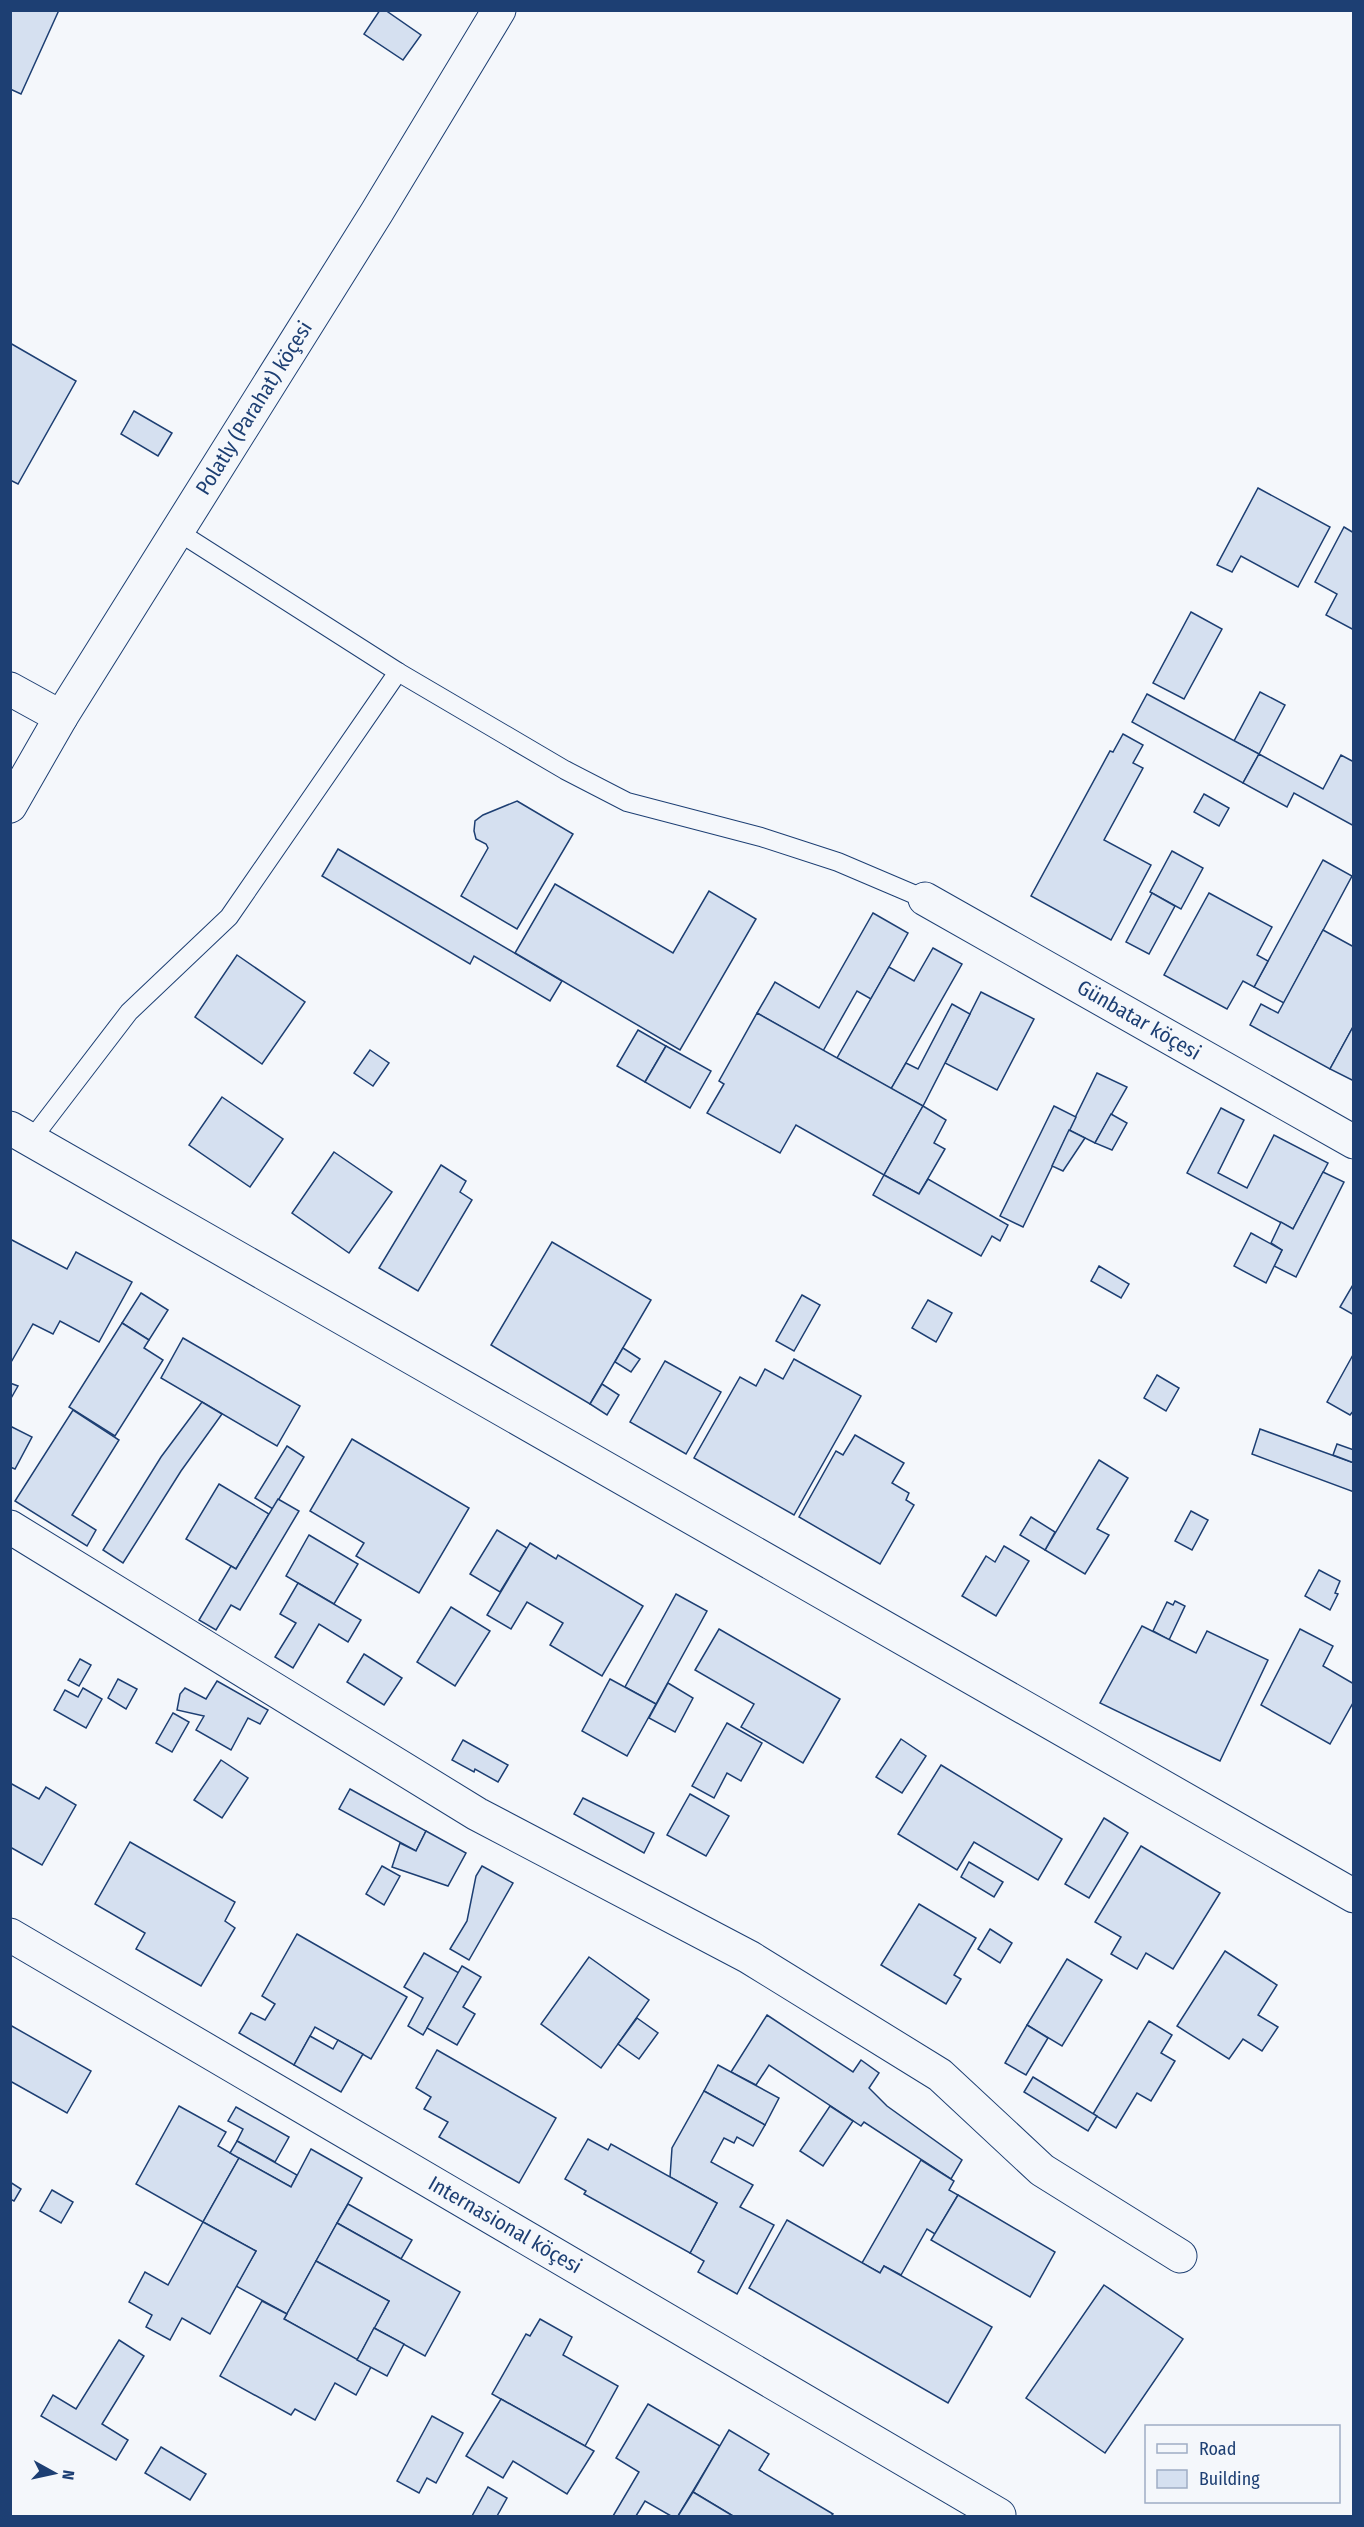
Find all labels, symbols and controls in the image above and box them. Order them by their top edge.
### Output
street label: Polatly (Parahat) köçesi [190,316,318,500]
street label: Günbatar köçesi [1073,974,1205,1066]
street label: Internasional köçesi [424,2171,586,2279]
legend [1145,2425,1340,2503]
text: Road [1199,2438,1236,2460]
north arrow [24,2443,84,2503]
text: Building [1199,2468,1260,2490]
text: N [58,2469,78,2481]

